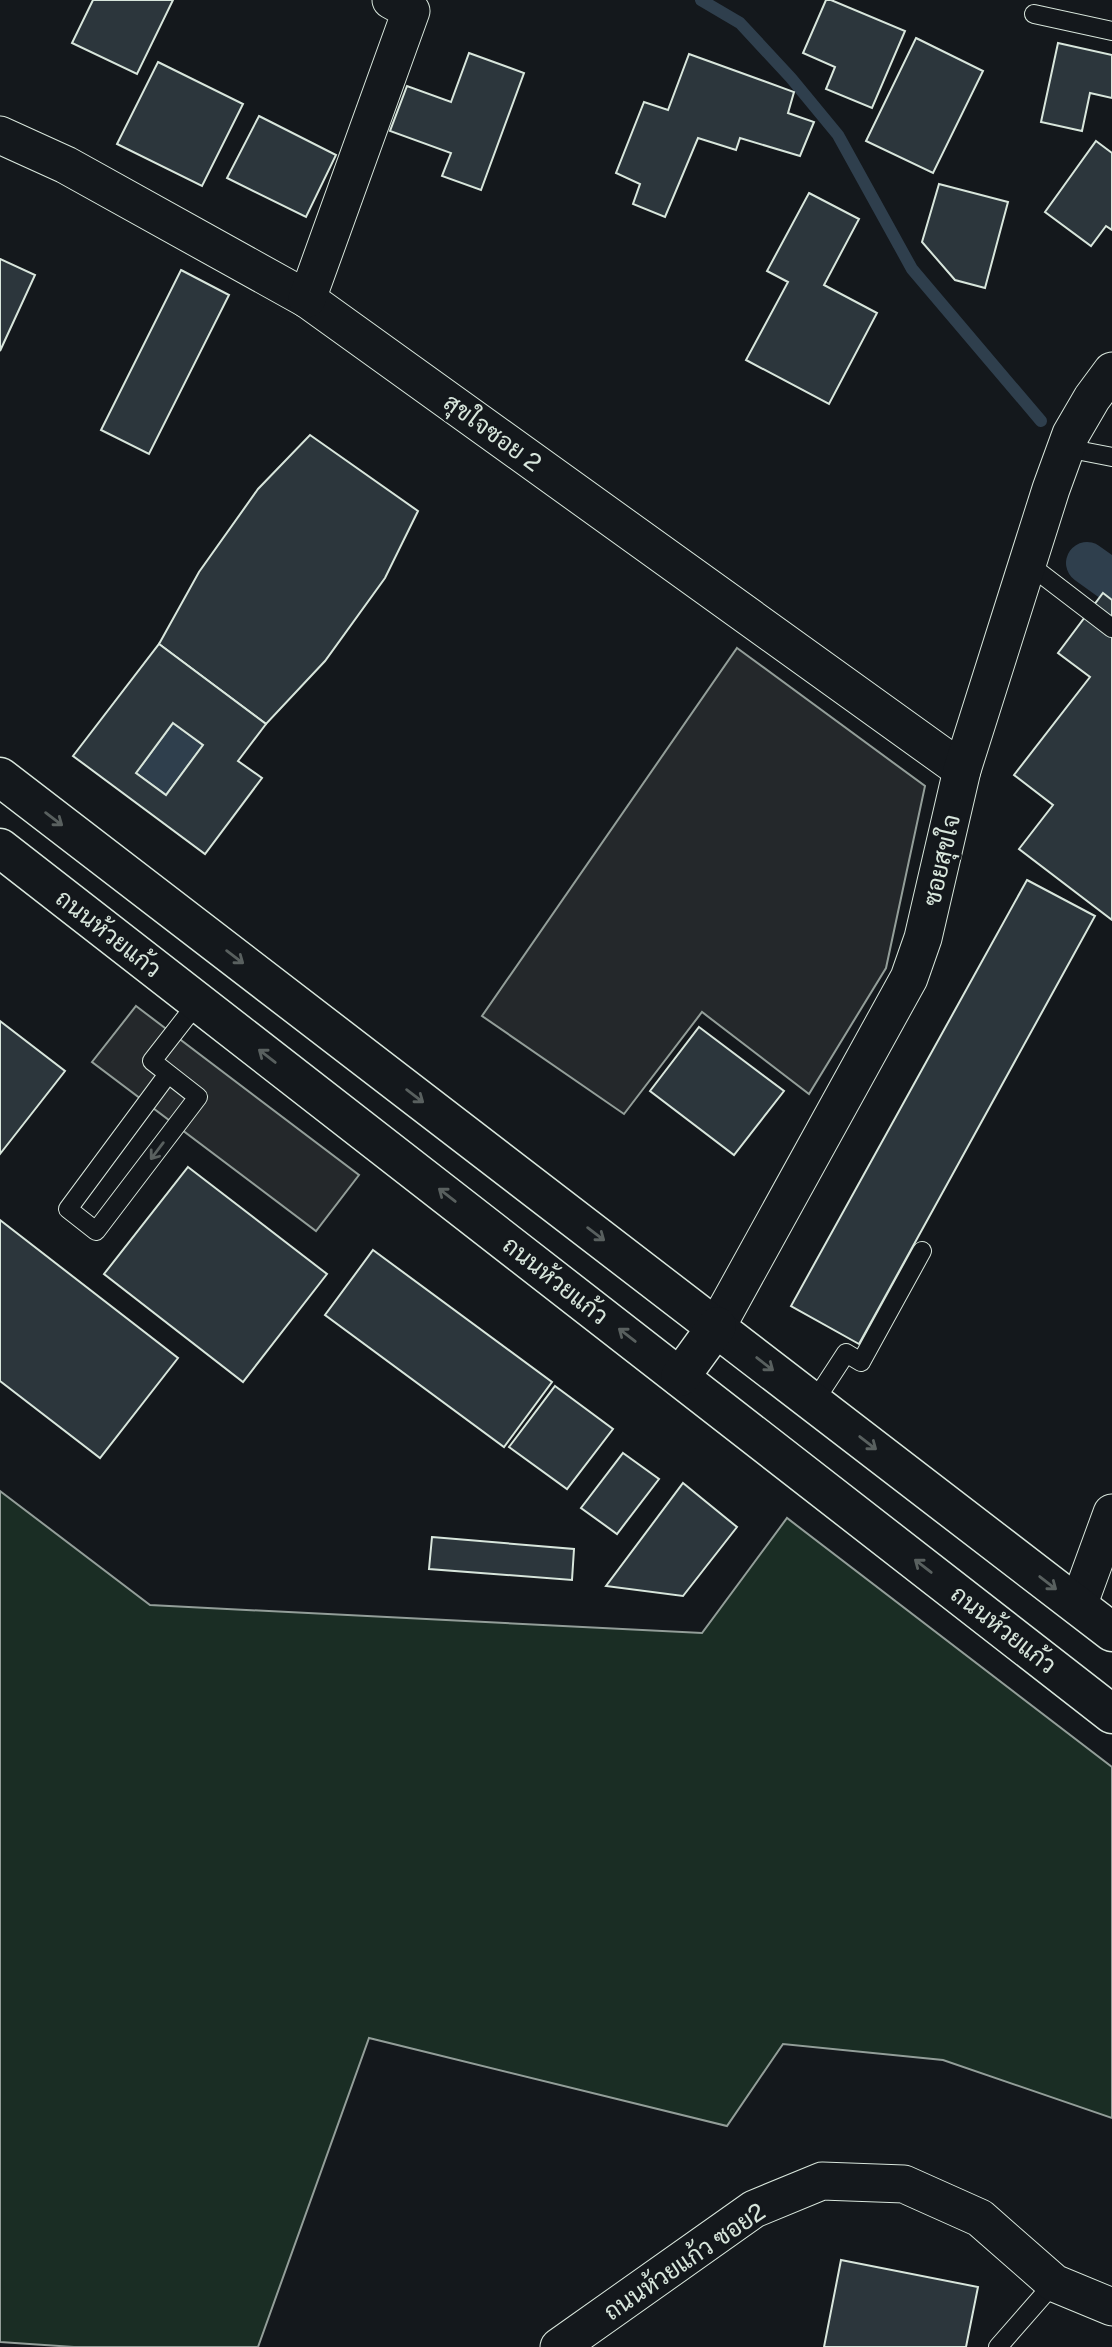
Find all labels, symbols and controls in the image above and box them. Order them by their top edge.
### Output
street label: สุขใจซอย 2 [437,387,548,479]
one-way arrow [44,811,63,826]
street label: ซอยสุขใจ [916,811,968,909]
street label: ถนนห้วยแก้ว [51,883,167,983]
one-way arrow [225,950,244,965]
one-way arrow [258,1048,277,1063]
one-way arrow [406,1088,424,1103]
one-way arrow [149,1142,164,1160]
one-way arrow [438,1188,456,1203]
one-way arrow [586,1226,605,1241]
street label: ถนนห้วยแก้ว [498,1230,614,1330]
one-way arrow [618,1327,636,1342]
one-way arrow [756,1356,774,1371]
one-way arrow [859,1436,877,1451]
one-way arrow [914,1559,933,1574]
one-way arrow [1038,1575,1057,1590]
street label: ถนนห้วยแก้ว [946,1579,1062,1679]
street label: ถนนห้วยแก้ว ซอย2 [598,2197,770,2325]

